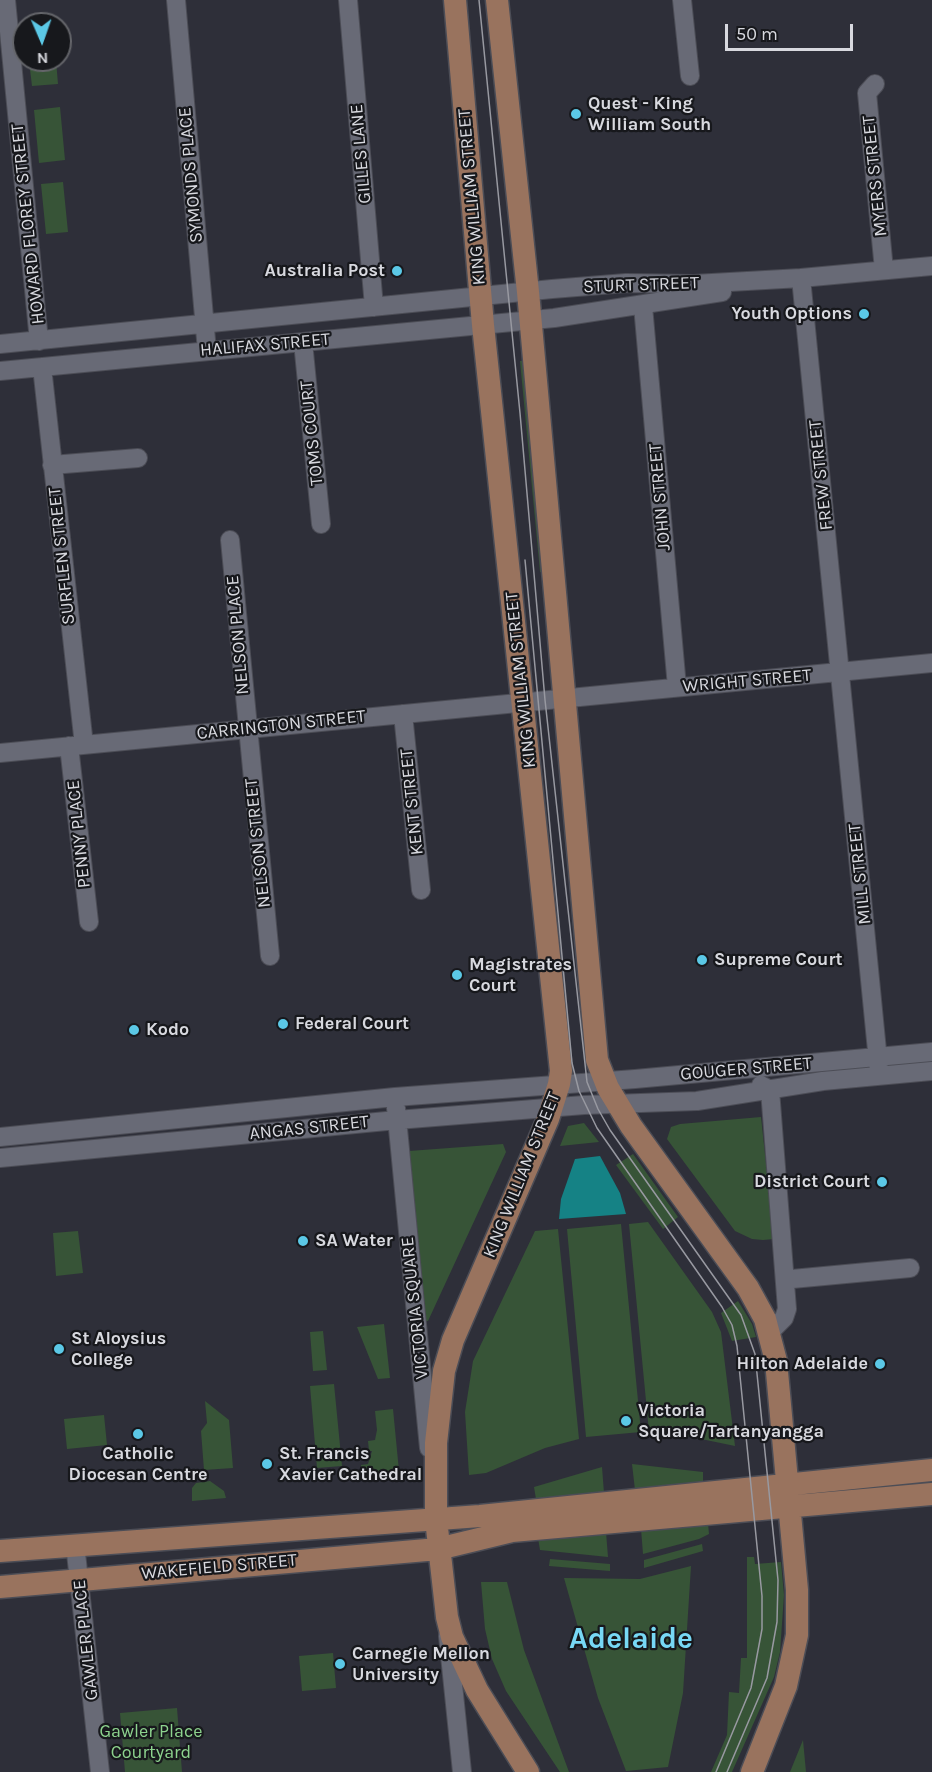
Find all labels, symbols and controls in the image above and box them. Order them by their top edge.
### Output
north arrow [12,12,72,72]
scale bar [728,12,856,50]
text: 50 m [736,23,778,45]
text: N [37,49,49,68]
place label: Quest - King William South [588,93,711,136]
street label: GILLES LANE [346,103,376,205]
street label: SYMONDS PLACE [174,106,208,244]
marker: Quest - King William South [569,107,583,121]
street label: KING WILLIAM STREET [454,108,490,286]
street label: MYERS STREET [858,114,892,238]
street label: HOWARD FLOREY STREET [7,123,49,325]
place label: Australia Post [265,260,385,282]
marker: Australia Post [390,264,404,278]
street label: STURT STREET [583,272,699,298]
place label: Youth Options [731,303,852,325]
marker: Youth Options [857,307,871,321]
street label: HALIFAX STREET [199,329,331,361]
street label: TOMS COURT [296,379,328,487]
street label: FREW STREET [804,419,838,531]
street label: JOHN STREET [645,442,675,552]
street label: SURFLEN STREET [44,486,80,626]
street label: NELSON PLACE [222,574,254,696]
street label: KING WILLIAM STREET [501,591,541,769]
street label: WRIGHT STREET [682,665,812,697]
street label: CARRINGTON STREET [195,705,367,745]
street label: KENT STREET [396,748,428,856]
street label: NELSON STREET [240,777,276,909]
street label: PENNY PLACE [63,779,95,889]
street label: MILL STREET [844,822,876,926]
place label: Supreme Court [714,949,843,971]
marker: Supreme Court [695,953,709,967]
place label: Magistrates Court [469,954,572,996]
marker: Magistrates Court [450,968,464,982]
place label: Federal Court [295,1013,409,1035]
marker: Federal Court [276,1017,290,1031]
place label: Kodo [146,1019,189,1041]
marker: Kodo [127,1023,141,1037]
street label: GOUGER STREET [679,1052,813,1086]
street label: KING WILLIAM STREET [479,1089,565,1261]
street label: ANGAS STREET [248,1111,370,1145]
place label: District Court [754,1171,870,1193]
marker: District Court [875,1175,889,1189]
place label: SA Water [315,1230,393,1252]
marker: SA Water [296,1234,310,1248]
street label: VICTORIA SQUARE [397,1236,433,1380]
place label: St Aloysius College [71,1328,166,1370]
marker: St Aloysius College [52,1342,66,1356]
place label: Hilton Adelaide [737,1353,868,1375]
marker: Hilton Adelaide [873,1357,887,1371]
place label: Victoria Square/Tartanyangga [638,1400,824,1442]
marker: Victoria Square/Tartanyangga [619,1414,633,1428]
marker: Catholic Diocesan Centre [131,1427,145,1441]
place label: Catholic Diocesan Centre [68,1443,208,1486]
place label: St. Francis Xavier Cathedral [279,1443,422,1486]
marker: St. Francis Xavier Cathedral [260,1457,274,1471]
street label: WAKEFIELD STREET [140,1549,298,1585]
street label: GAWLER PLACE [69,1579,103,1701]
district label: Adelaide [569,1621,693,1657]
place label: Carnegie Mellon University [352,1643,490,1686]
marker: Carnegie Mellon University [333,1657,347,1671]
park label: Gawler Place Courtyard [99,1721,203,1764]

